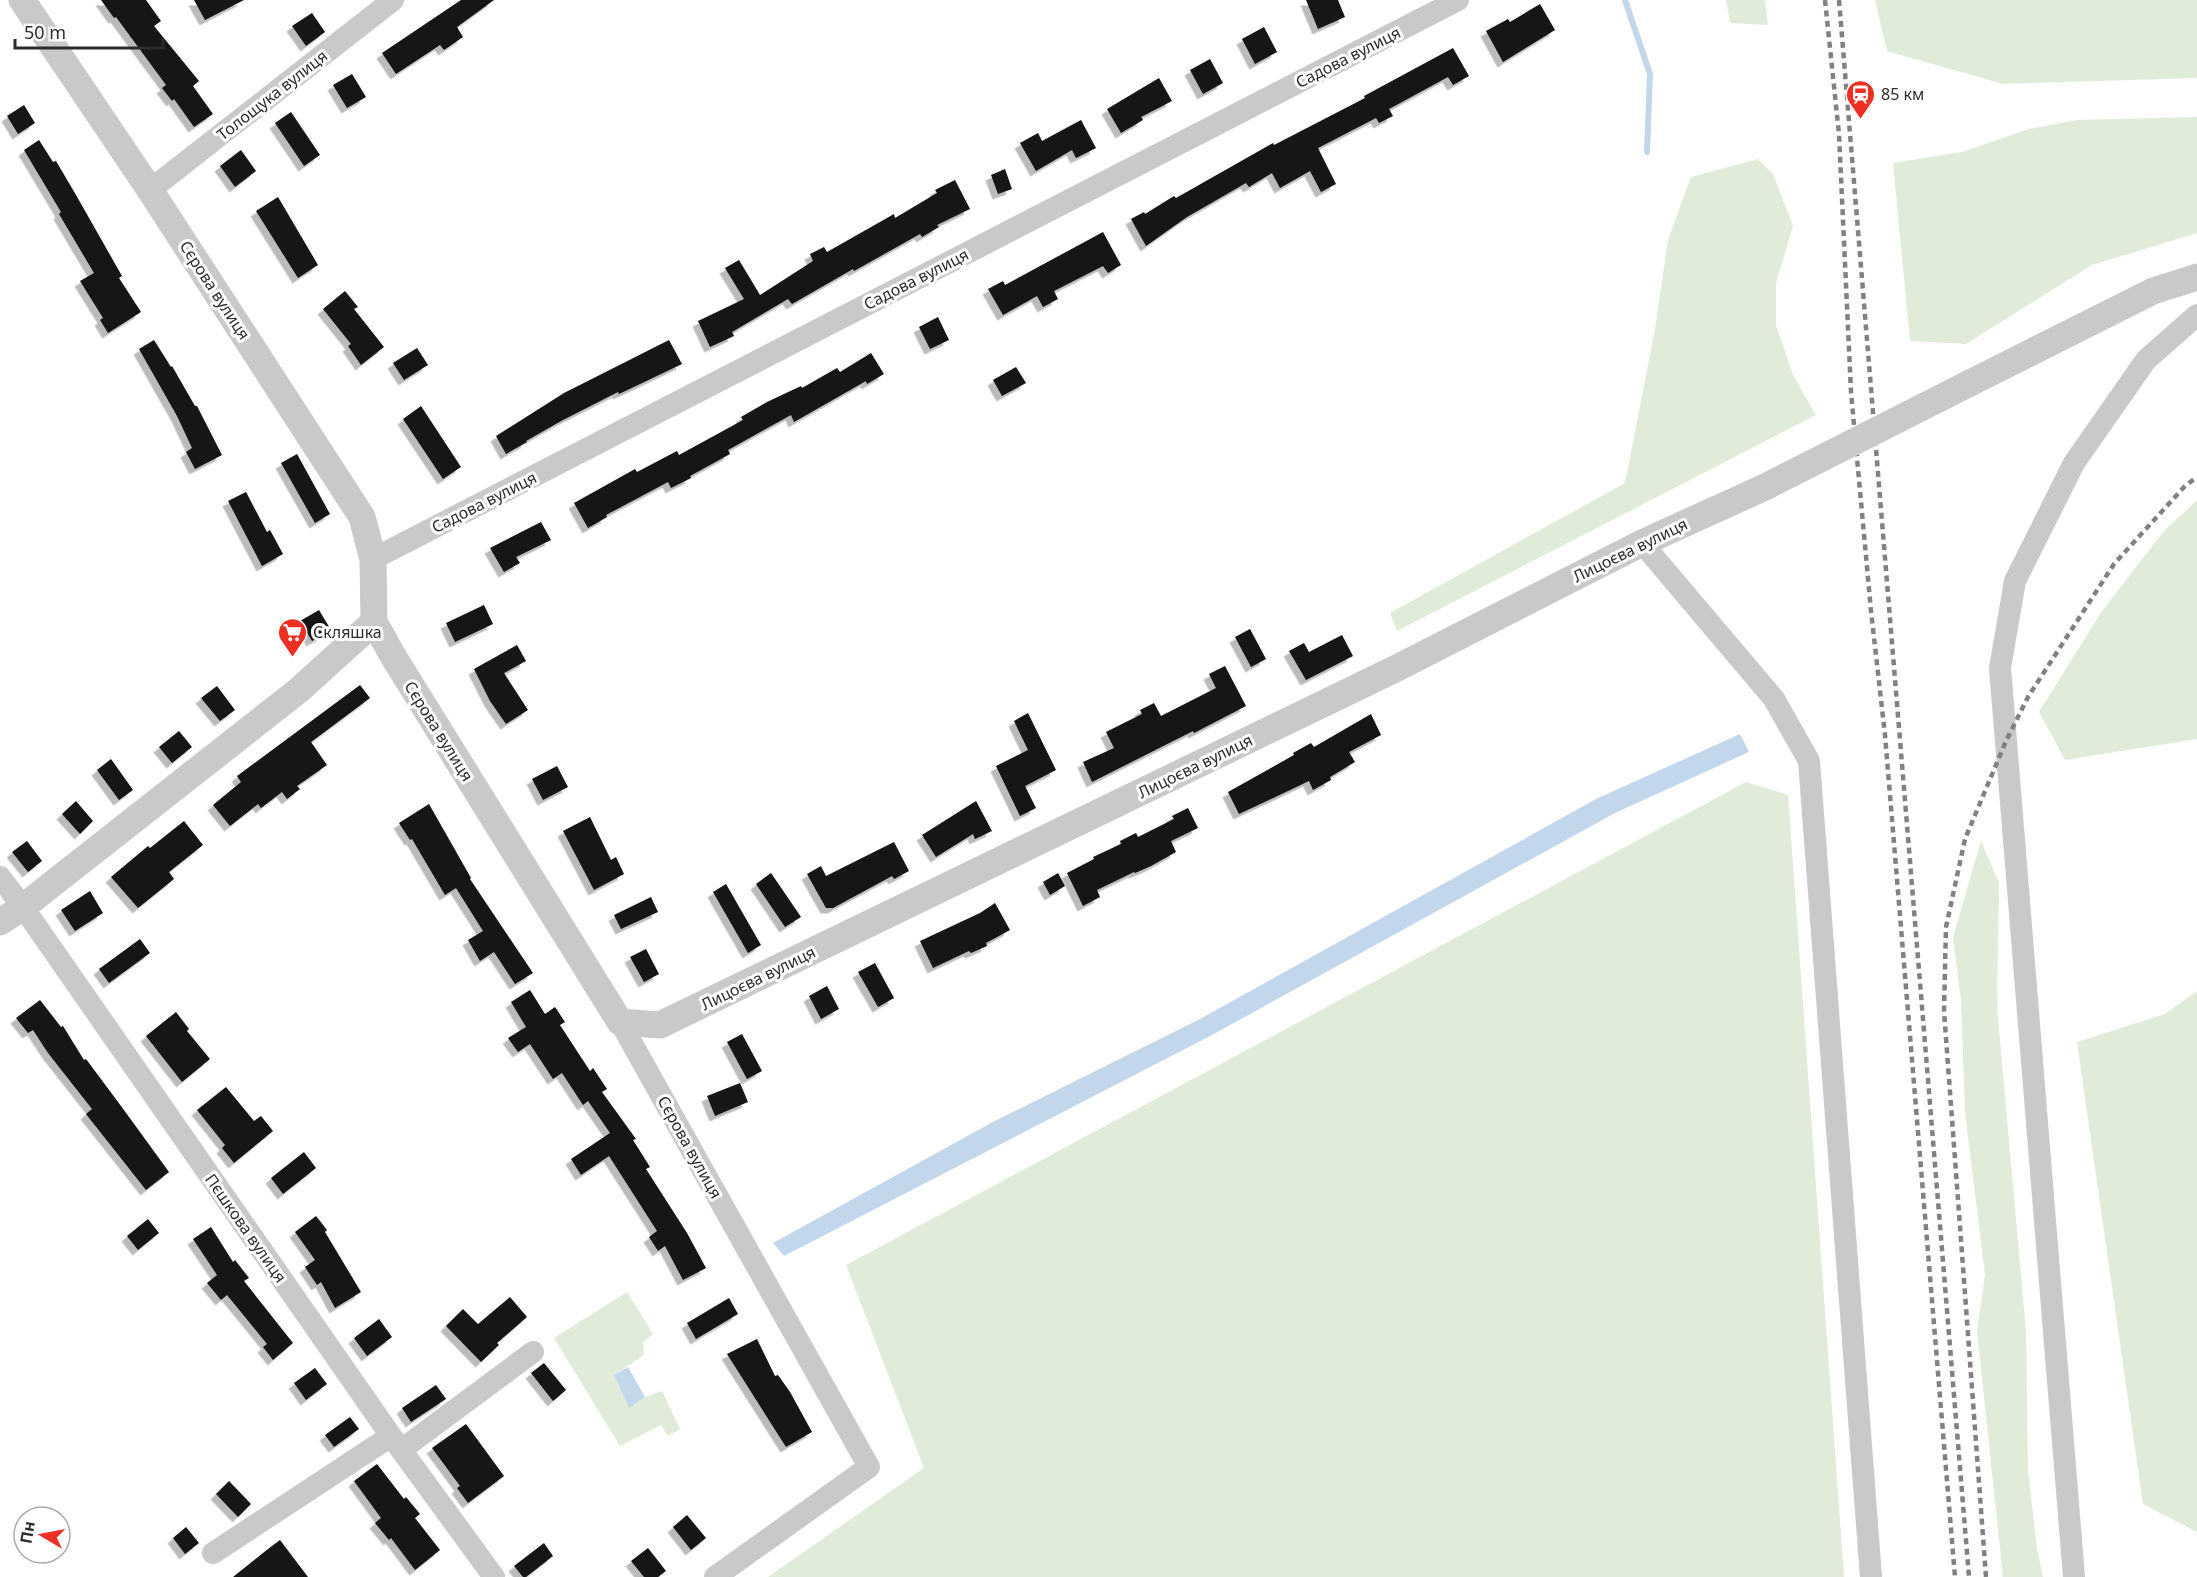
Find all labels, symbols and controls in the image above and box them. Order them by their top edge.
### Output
scale bar [15,12,164,50]
text: 50 m [24,20,66,44]
street label: Садова вулиця [1292,21,1404,93]
street label: Толощука вулиця [212,45,332,145]
station icon: 85 км [1844,78,1876,120]
place label: 85 км [1881,83,1924,105]
street label: Сєрова вулиця [175,236,255,344]
street label: Садова вулиця [860,243,972,315]
street label: Садова вулиця [428,466,540,538]
street label: Лицоєва вулиця [1569,513,1691,587]
supermarket icon: Скляшка [276,616,308,658]
place label: Скляшка [313,621,382,643]
street label: Сєрова вулиця [399,677,479,785]
street label: Лицоєва вулиця [1134,729,1256,803]
street label: Лицоєва вулиця [697,941,819,1015]
street label: Сєрова вулиця [653,1092,727,1202]
street label: Пєшкова вулиця [200,1169,292,1287]
north arrow [12,1505,72,1565]
text: Пн [14,1519,40,1545]

